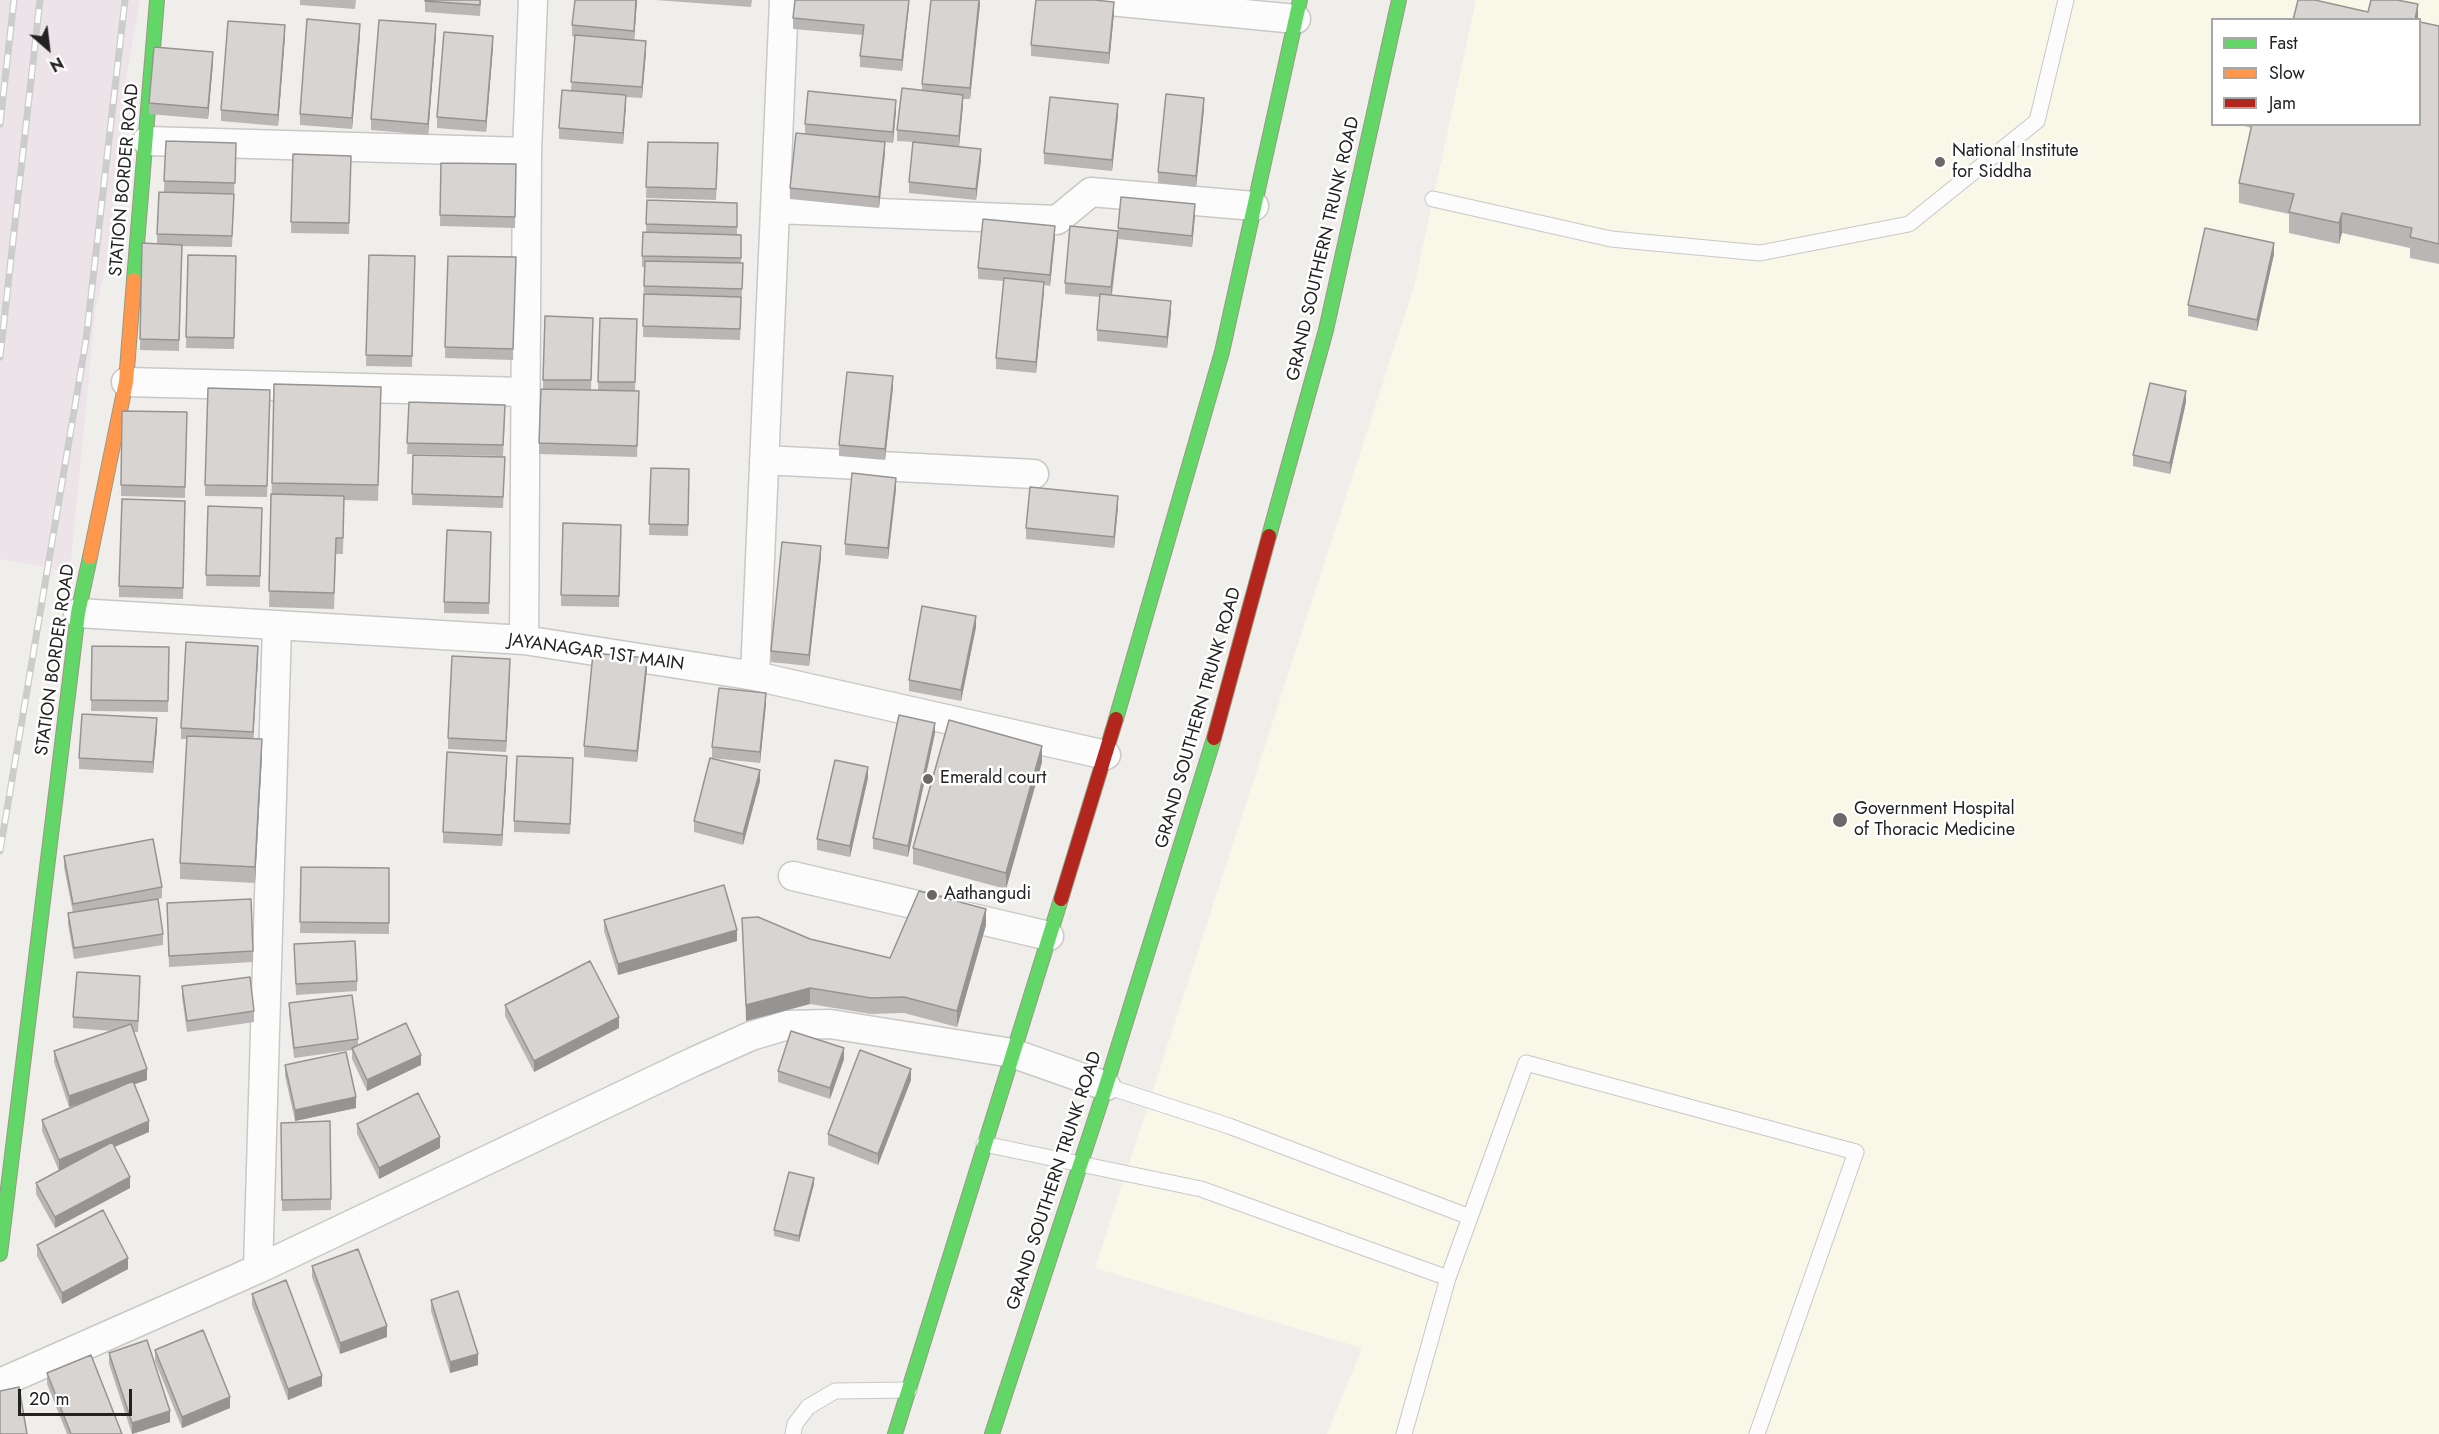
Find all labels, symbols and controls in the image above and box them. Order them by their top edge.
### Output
north arrow [18,18,78,78]
legend [2211,18,2421,126]
text: Fast [2269,30,2298,56]
text: N [46,51,68,77]
text: Slow [2269,60,2305,86]
street label: STATION BORDER ROAD [106,83,144,277]
text: Jam [2269,90,2296,116]
street label: GRAND SOUTHERN TRUNK ROAD [1283,115,1365,383]
place label: National Institute for Siddha [1952,141,2079,184]
marker: National Institute for Siddha [1933,155,1947,169]
street label: STATION BORDER ROAD [32,563,80,757]
street label: GRAND SOUTHERN TRUNK ROAD [1151,585,1247,851]
street label: JAYANAGAR 1ST MAIN [506,630,686,676]
place label: Emerald court [940,768,1046,790]
marker: Emerald court [921,772,935,786]
place label: Government Hospital of Thoracic Medicine [1854,799,2015,842]
marker: Government Hospital of Thoracic Medicine [1831,811,1849,829]
place label: Aathangudi [944,884,1031,906]
marker: Aathangudi [925,888,939,902]
street label: GRAND SOUTHERN TRUNK ROAD [1003,1049,1107,1313]
scale bar [21,1377,135,1415]
text: 20 m [29,1386,69,1412]

